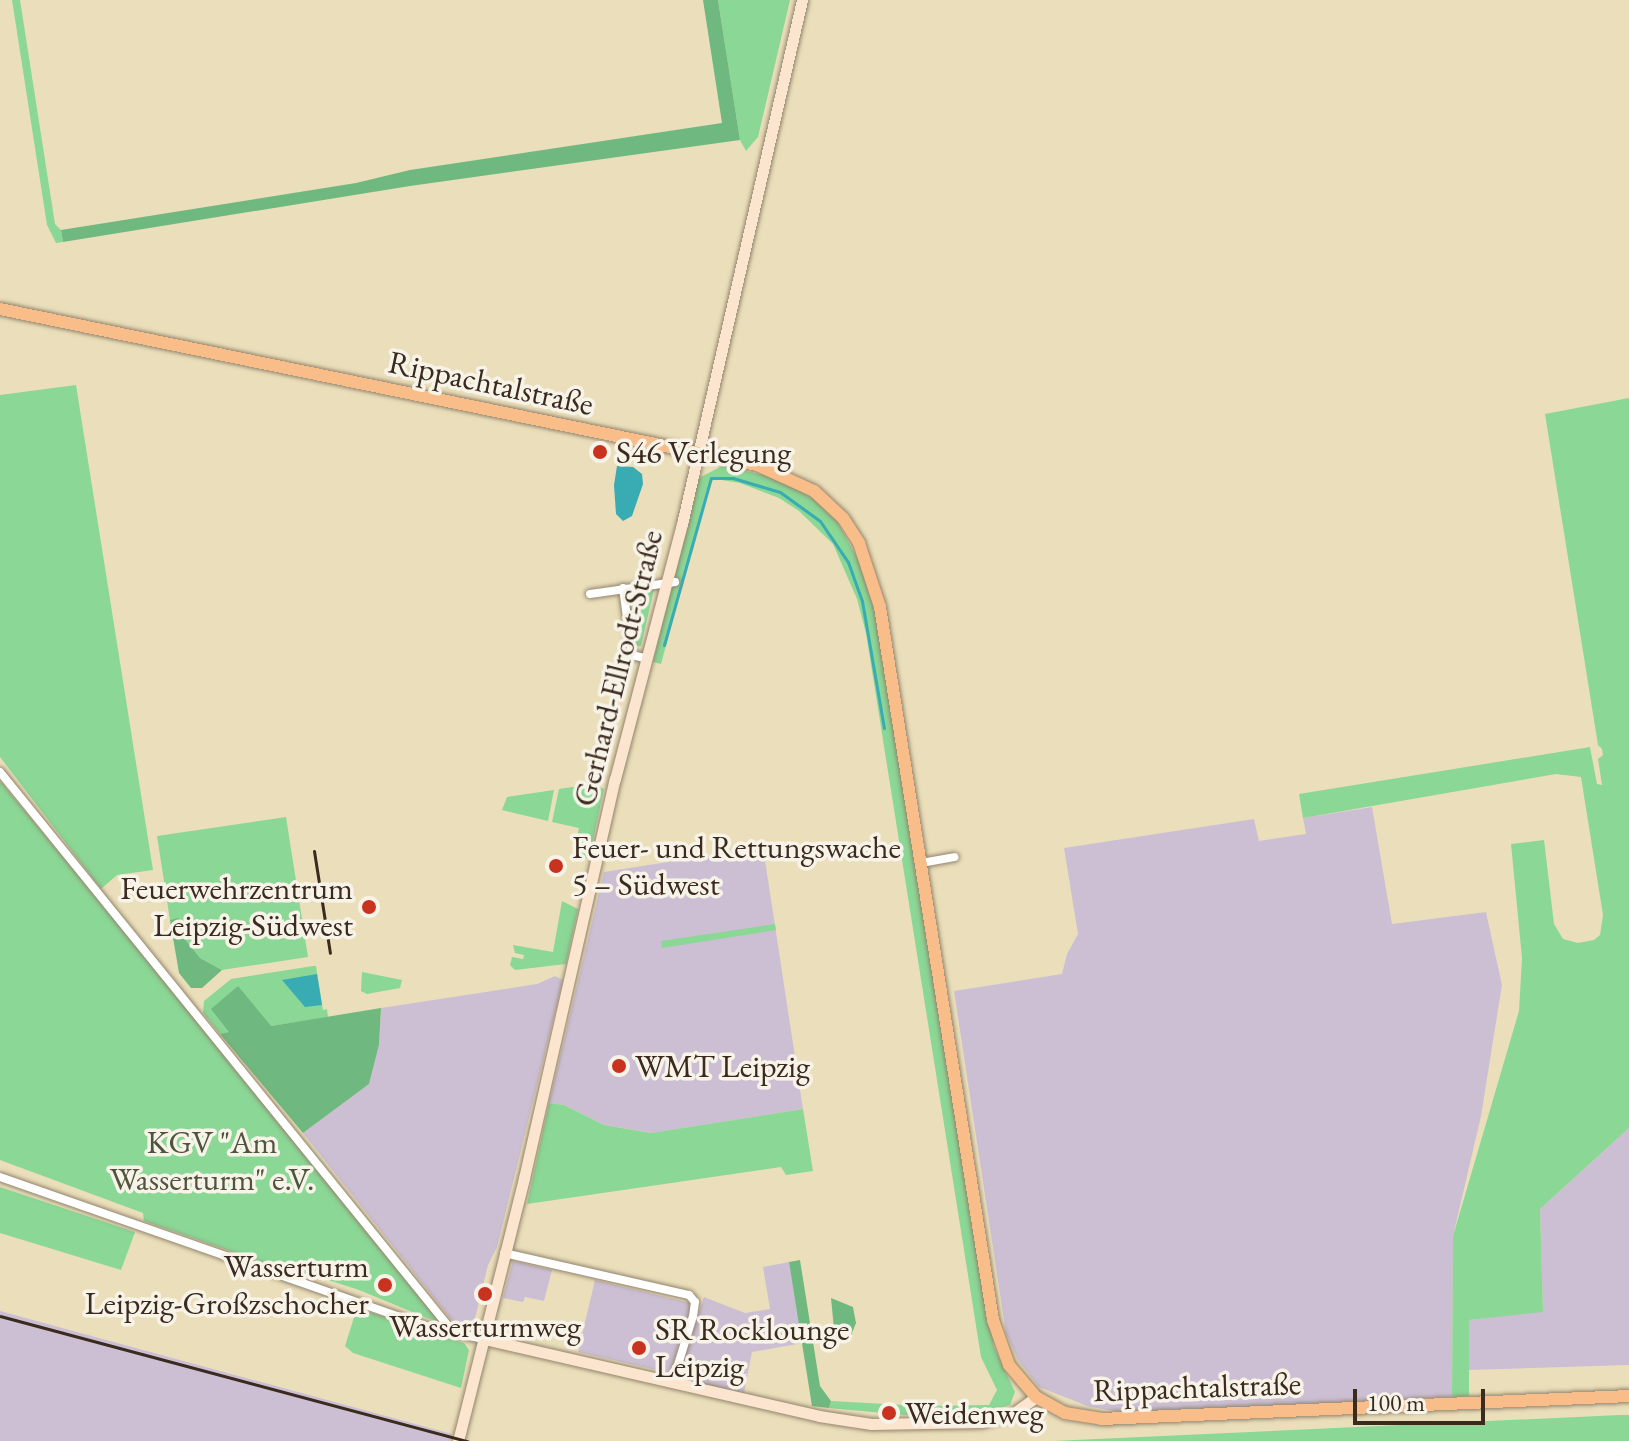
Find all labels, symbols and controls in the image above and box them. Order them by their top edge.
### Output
street label: Rippachtalstraße [385,343,597,423]
place label: S46 Verlegung [616,433,791,471]
marker: S46 Verlegung [591,443,609,461]
street label: Gerhard-Ellrodt-Straße [565,526,671,810]
place label: Feuer- und Rettungswache 5 – Südwest [572,829,901,904]
marker: Feuer- und Rettungswache 5 – Südwest [547,857,565,875]
place label: Feuerwehrzentrum Leipzig-Südwest [120,870,353,945]
marker: Feuerwehrzentrum Leipzig-Südwest [360,898,378,916]
place label: WMT Leipzig [635,1047,810,1085]
marker: WMT Leipzig [610,1057,628,1075]
park label: KGV "Am Wasserturm" e.V. [110,1124,314,1199]
place label: Wasserturm Leipzig-Großzschocher [85,1248,369,1323]
marker: Wasserturm Leipzig-Großzschocher [376,1276,394,1294]
marker: Wasserturmweg [476,1285,494,1303]
place label: Wasserturmweg [389,1307,581,1345]
place label: SR Rocklounge Leipzig [655,1311,849,1386]
marker: SR Rocklounge Leipzig [630,1339,648,1357]
street label: Rippachtalstraße [1092,1364,1302,1410]
scale bar [1357,1373,1489,1423]
text: 100 m [1367,1387,1425,1418]
place label: Weidenweg [905,1394,1044,1432]
marker: Weidenweg [880,1404,898,1422]

